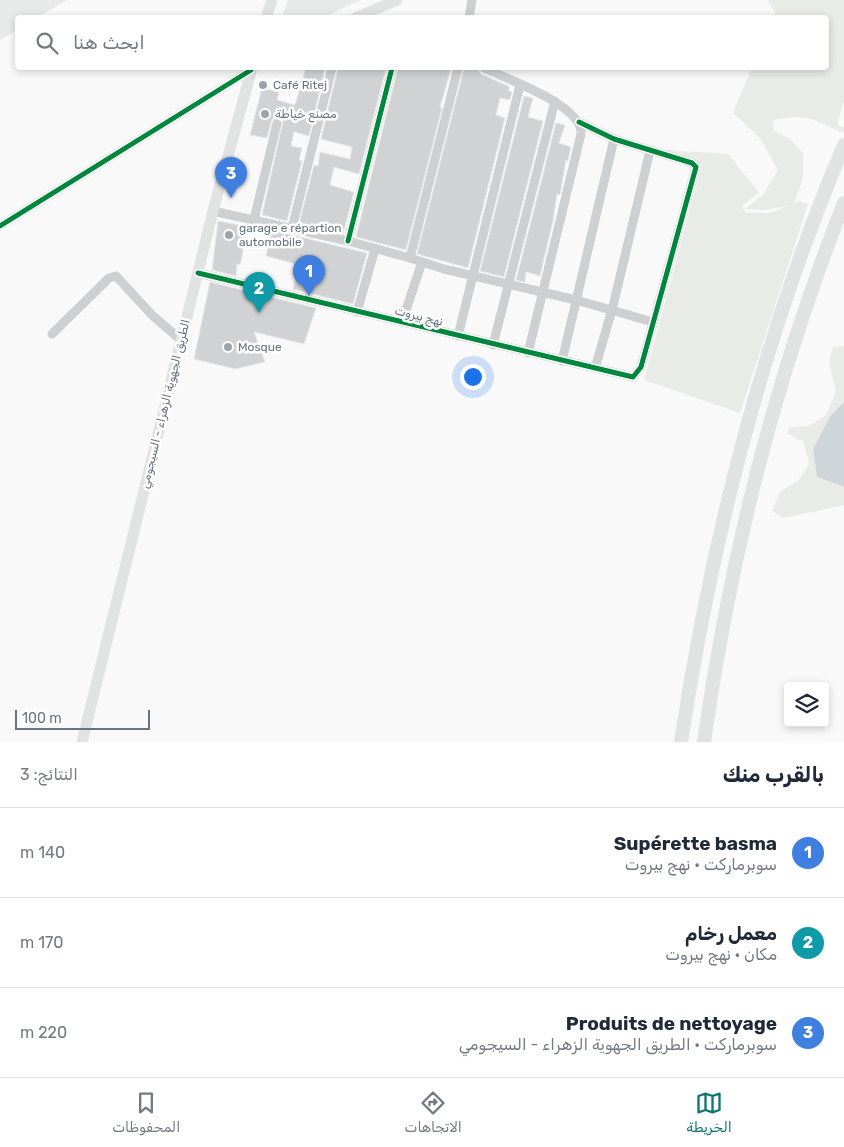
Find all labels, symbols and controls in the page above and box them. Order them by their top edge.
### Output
search box [15,15,829,70]
icon: search [33,29,61,57]
text: ابحث هنا [73,31,145,54]
place label: Café Ritej [273,78,327,92]
marker: Café Ritej [257,79,269,91]
place label: مصنع خياطة [275,107,337,123]
marker: مصنع خياطة [259,108,271,120]
pin: 3 [215,157,247,198]
place label: garage e répartion automobile [239,221,342,249]
marker: garage e répartion automobile [223,229,235,241]
pin: 1 [293,255,325,296]
pin: 2 [243,272,275,313]
street label: نهج بيروت [393,303,445,331]
street label: الطريق الجهوية الزهراء - السيجومي [137,318,195,491]
place label: Mosque [238,340,282,354]
marker: Mosque [222,341,234,353]
your location [460,364,486,390]
map controls [784,682,829,727]
button: layers [784,682,829,727]
scale bar [15,707,150,730]
text: 100 m [22,710,62,727]
text: بالقرب منك [723,762,824,787]
text: النتائج: 3 [20,765,78,784]
text: Supérette basma [614,832,777,855]
text: 140 m [20,843,65,862]
text: 1 [804,843,812,862]
text: سوبرماركت · نهج بيروت [625,855,777,874]
text: معمل رخام [685,922,777,945]
text: 170 m [20,933,63,952]
text: 2 [803,933,813,952]
text: مكان · نهج بيروت [665,945,777,964]
text: Produits de nettoyage [566,1012,777,1035]
text: 220 m [20,1023,67,1042]
text: 3 [803,1023,813,1042]
text: سوبرماركت · الطريق الجهوية الزهراء - السيجومي [459,1035,777,1054]
tab: المحفوظات [112,1089,180,1136]
tab: الاتجاهات [405,1089,462,1136]
tab: الخريطة [686,1089,732,1136]

